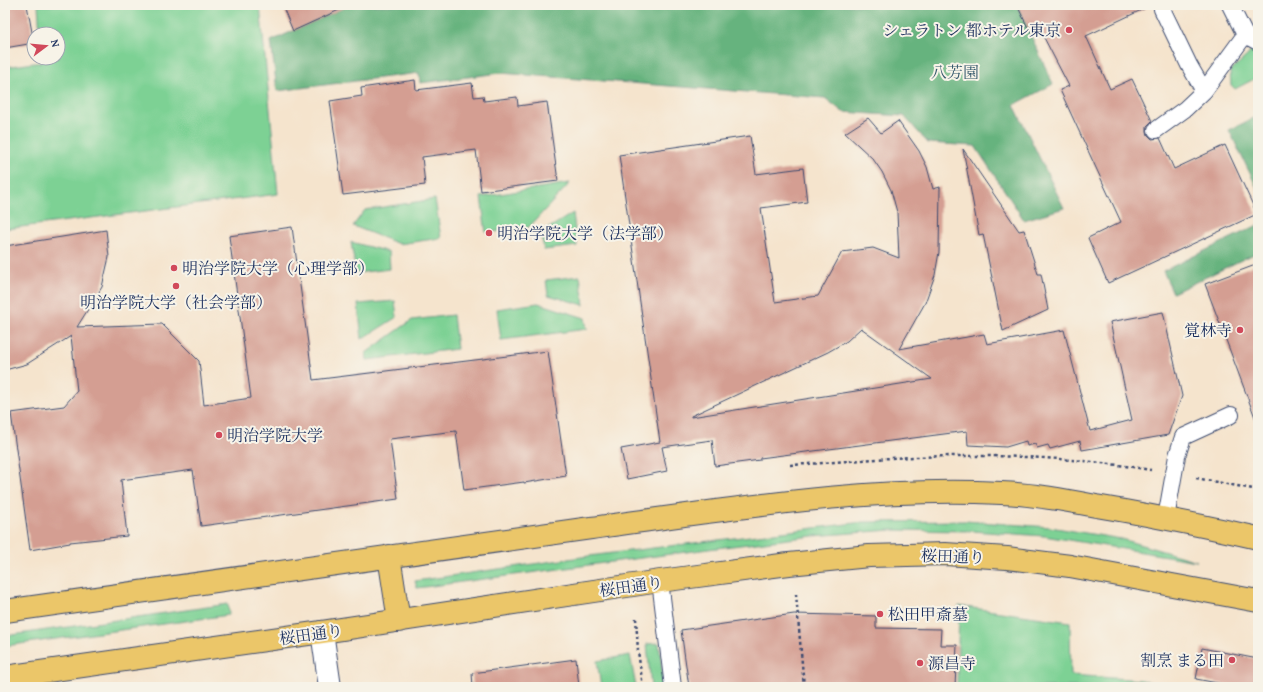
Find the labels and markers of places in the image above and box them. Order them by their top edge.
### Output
place label: シェラトン 都ホテル東京 [883,18,1061,42]
marker: シェラトン 都ホテル東京 [1064,25,1074,35]
place label: 明治学院大学（法学部） [497,221,673,245]
marker: 明治学院大学（法学部） [484,228,494,238]
place label: 明治学院大学（心理学部） [182,256,374,280]
marker: 明治学院大学（心理学部） [169,263,179,273]
marker: 明治学院大学（社会学部） [171,281,181,291]
place label: 明治学院大学（社会学部） [80,290,272,314]
place label: 覚林寺 [1184,318,1232,342]
marker: 覚林寺 [1235,325,1245,335]
place label: 明治学院大学 [227,423,323,447]
marker: 明治学院大学 [214,430,224,440]
place label: 松田甲斎墓 [888,602,968,626]
marker: 松田甲斎墓 [875,609,885,619]
place label: 割烹 まる田 [1140,648,1224,672]
place label: 源昌寺 [928,651,976,675]
marker: 割烹 まる田 [1227,655,1237,665]
marker: 源昌寺 [915,658,925,668]

